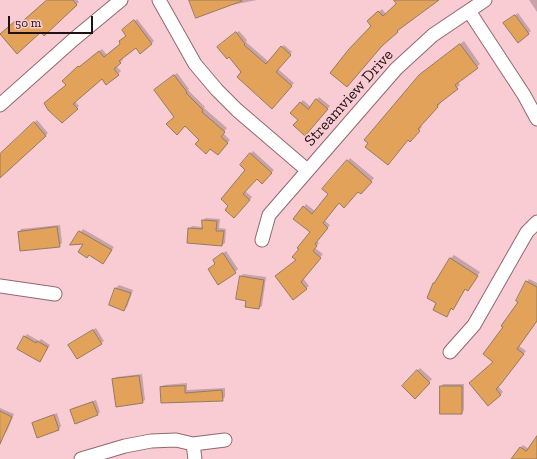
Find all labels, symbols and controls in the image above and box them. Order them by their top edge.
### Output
scale bar [10,8,95,34]
text: 50 m [15,16,41,30]
street label: Streamview Drive [301,46,397,150]

